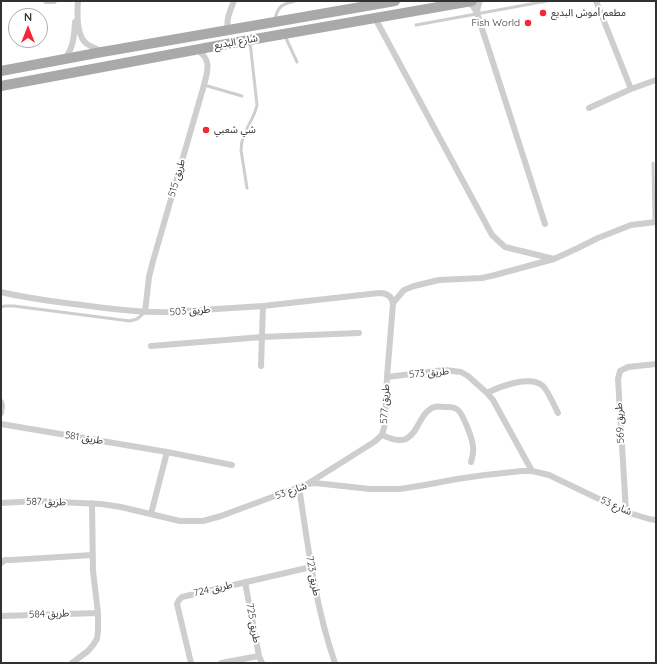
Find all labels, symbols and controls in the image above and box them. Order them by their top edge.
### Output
place label: مطعم أموش البديع [551,7,626,19]
north arrow [8,8,48,48]
marker: مطعم أموش البديع [538,8,548,18]
text: N [24,10,32,24]
place label: Fish World [471,17,520,29]
marker: Fish World [523,18,533,28]
street label: شارع البديع [213,32,259,52]
place label: شي شعبي [214,124,256,136]
marker: شي شعبي [201,125,211,135]
street label: طريق 515 [166,158,188,198]
street label: طريق 503 [169,304,211,318]
street label: طريق 573 [409,365,449,381]
street label: طريق 577 [378,384,392,424]
street label: طريق 569 [613,402,627,444]
street label: طريق 581 [64,429,104,447]
street label: شارع 53 [273,480,309,502]
street label: شارع 53 [599,494,633,518]
street label: طريق 587 [26,496,66,508]
street label: طريق 723 [303,555,323,597]
street label: طريق 724 [192,579,234,599]
street label: طريق 725 [243,602,263,644]
street label: طريق 584 [29,607,69,621]

